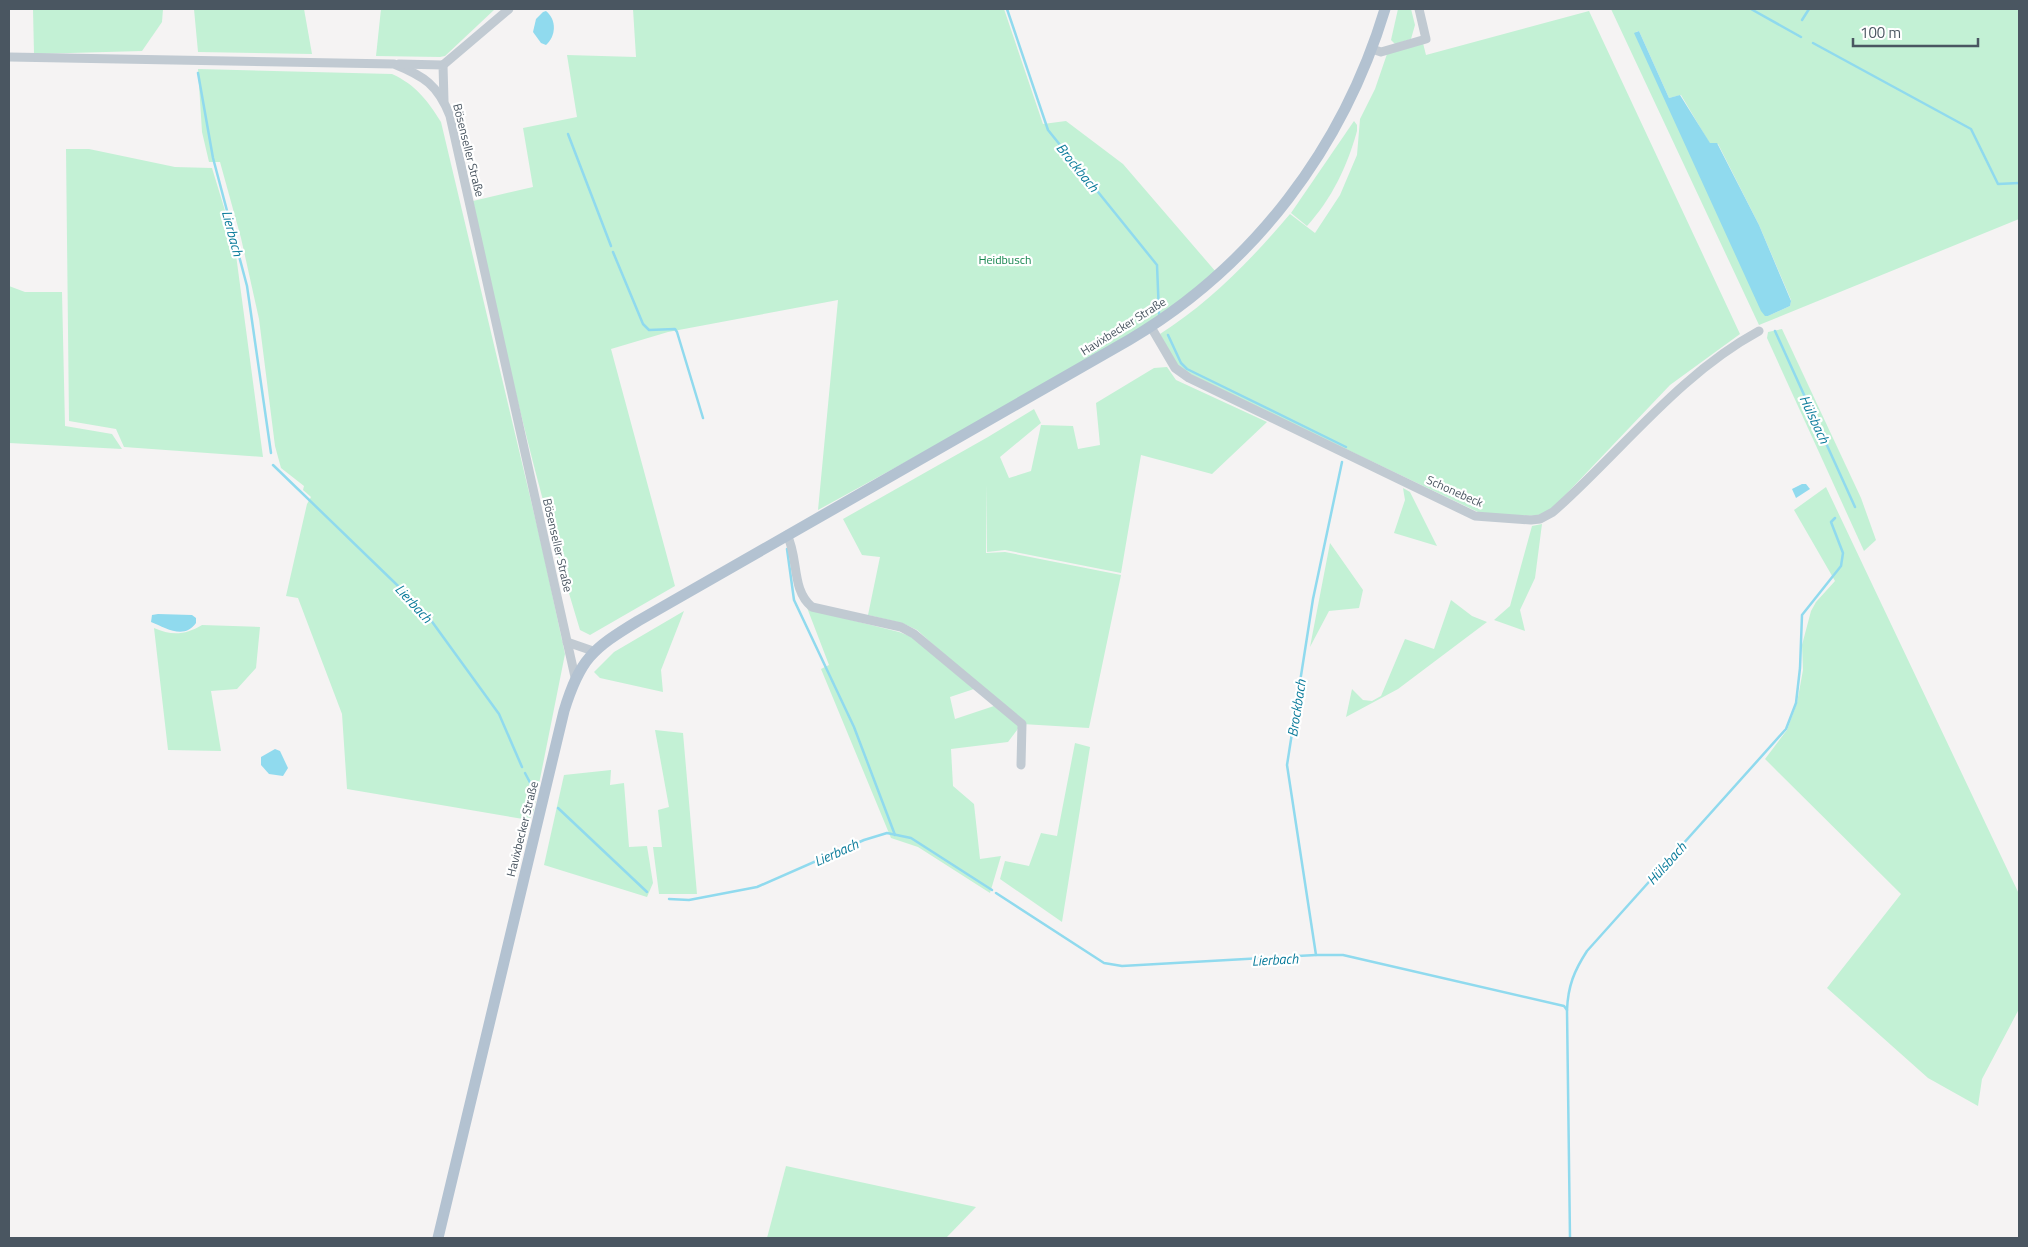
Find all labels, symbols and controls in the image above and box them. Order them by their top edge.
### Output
scale bar [1853,15,1978,47]
text: 100 m [1860,21,1901,44]
street label: Bösenseller Straße [448,101,490,199]
water label: Brockbach [1052,138,1105,197]
water label: Lierbach [217,208,249,259]
park label: Heidbusch [978,250,1032,269]
street label: Havixbecker Straße [1077,292,1169,360]
water label: Hülsbach [1795,391,1836,448]
street label: Schonebeck [1424,470,1487,512]
street label: Bösenseller Straße [538,496,578,594]
water label: Lierbach [390,579,438,628]
water label: Brockbach [1281,677,1311,738]
street label: Havixbecker Straße [501,779,543,879]
water label: Lierbach [810,833,862,871]
water label: Hülsbach [1641,836,1692,889]
water label: Lierbach [1251,947,1300,971]

